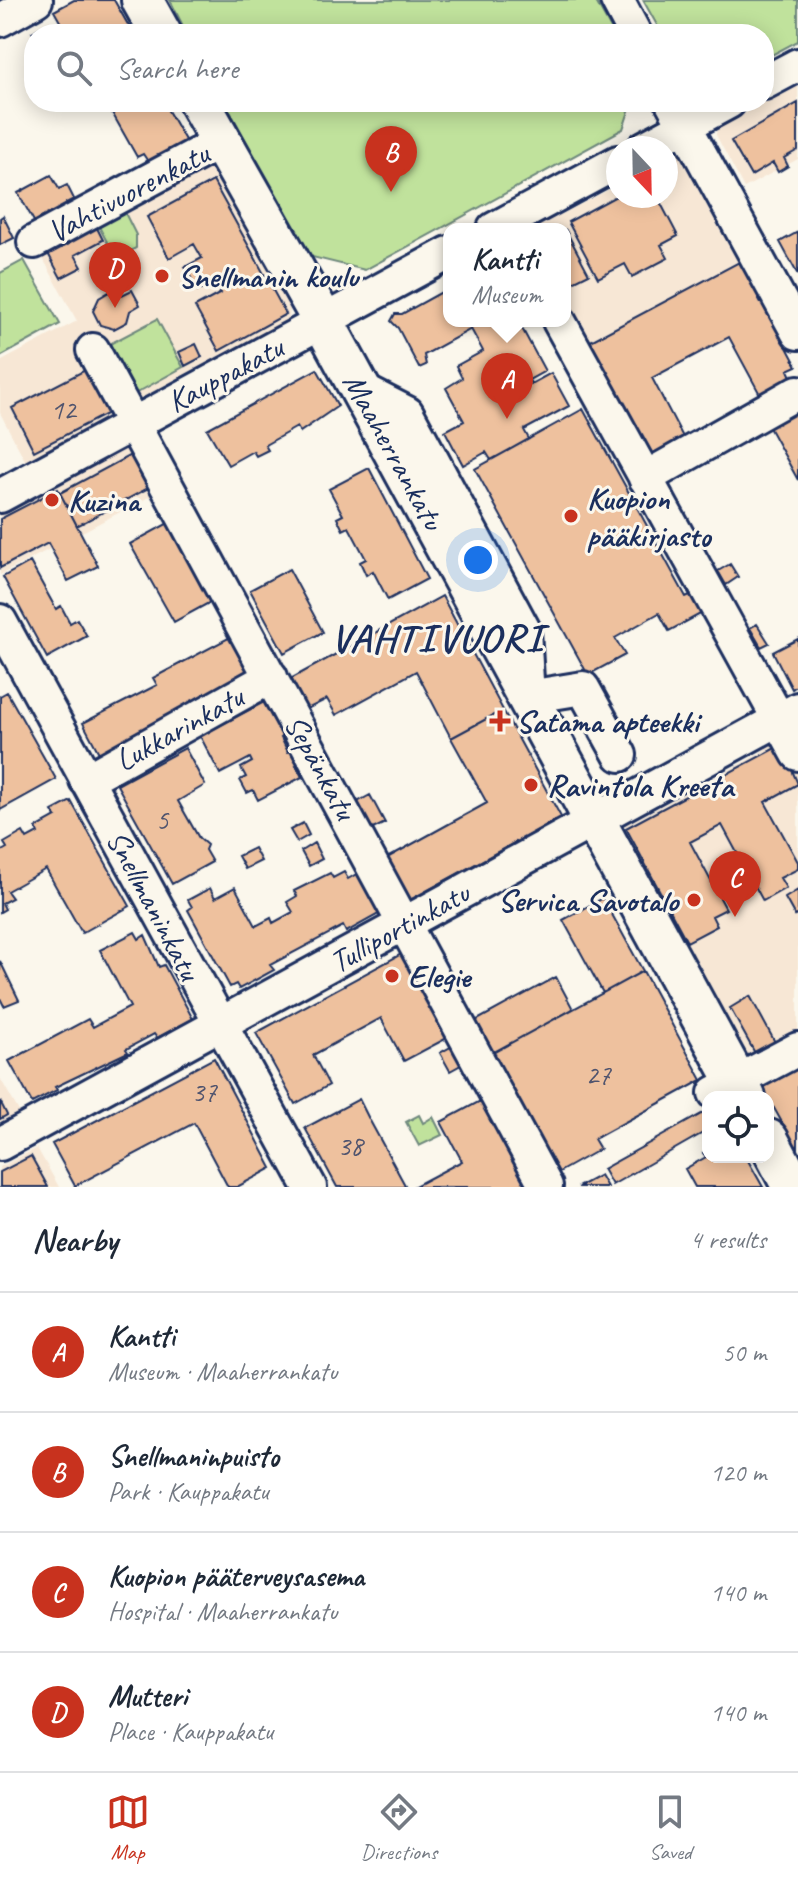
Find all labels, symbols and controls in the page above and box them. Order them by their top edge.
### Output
search box [24,24,774,112]
icon: search [52,46,96,90]
text: Search here [116,49,238,87]
pin: B [365,126,417,192]
street label: Vahtivuorenkatu [41,132,218,252]
north arrow [606,136,678,208]
popup [443,223,571,327]
text: Kantti [472,240,538,278]
pin: D [89,242,141,308]
place label: Snellmanin koulu [178,256,361,297]
marker: Snellmanin koulu [153,267,171,285]
text: Museum [472,278,542,311]
street label: Kauppakatu [160,326,292,422]
pin: A [481,353,533,419]
street label: Maaherrankatu [334,365,455,539]
house number: 12 [50,392,78,427]
place label: Kuopion pääkirjasto [587,478,713,556]
place label: Kuzina [68,480,142,521]
marker: Kuzina [43,491,61,509]
marker: Kuopion pääkirjasto [562,507,580,525]
your location [458,540,498,580]
district label: VAHTIVUORI [330,613,550,663]
street label: Lukkarinkatu [108,675,253,780]
place label: Satama apteekki [516,701,703,742]
street label: Sepänkatu [275,707,367,829]
marker: Satama apteekki [491,712,509,730]
place label: Ravintola Kreeta [547,765,736,806]
marker: Ravintola Kreeta [522,776,540,794]
house number: 5 [156,802,170,837]
street label: Snellmaninkatu [97,823,211,989]
pin: C [709,851,761,917]
street label: Tulliportinkatu [322,871,478,983]
place label: Servica Savotalo [498,880,680,921]
marker: Servica Savotalo [685,891,703,909]
place label: Elegie [408,956,472,997]
marker: Elegie [383,967,401,985]
house number: 27 [585,1057,612,1092]
house number: 37 [191,1074,218,1109]
map controls [702,1091,774,1163]
button: locate [702,1091,774,1163]
house number: 38 [337,1128,365,1163]
text: Nearby [32,1218,118,1261]
text: 4 results [690,1223,766,1256]
text: Kantti [108,1317,175,1355]
text: A [51,1336,65,1369]
text: 50 m [722,1336,766,1369]
text: Museum · Maaherrankatu [108,1355,337,1388]
text: Snellmaninpuisto [108,1437,279,1475]
text: B [51,1456,65,1489]
text: 120 m [710,1456,766,1489]
text: Park · Kauppakatu [108,1475,269,1508]
text: Kuopion pääterveysasema [108,1557,364,1595]
text: C [52,1576,64,1609]
text: 140 m [710,1576,766,1609]
text: Hospital · Maaherrankatu [108,1595,337,1628]
text: Mutteri [108,1677,187,1715]
text: D [50,1696,66,1729]
text: 140 m [710,1696,766,1729]
text: Place · Kauppakatu [108,1715,273,1748]
tab: Map [106,1790,150,1866]
tab: Directions [361,1790,437,1866]
tab: Saved [648,1790,692,1866]

